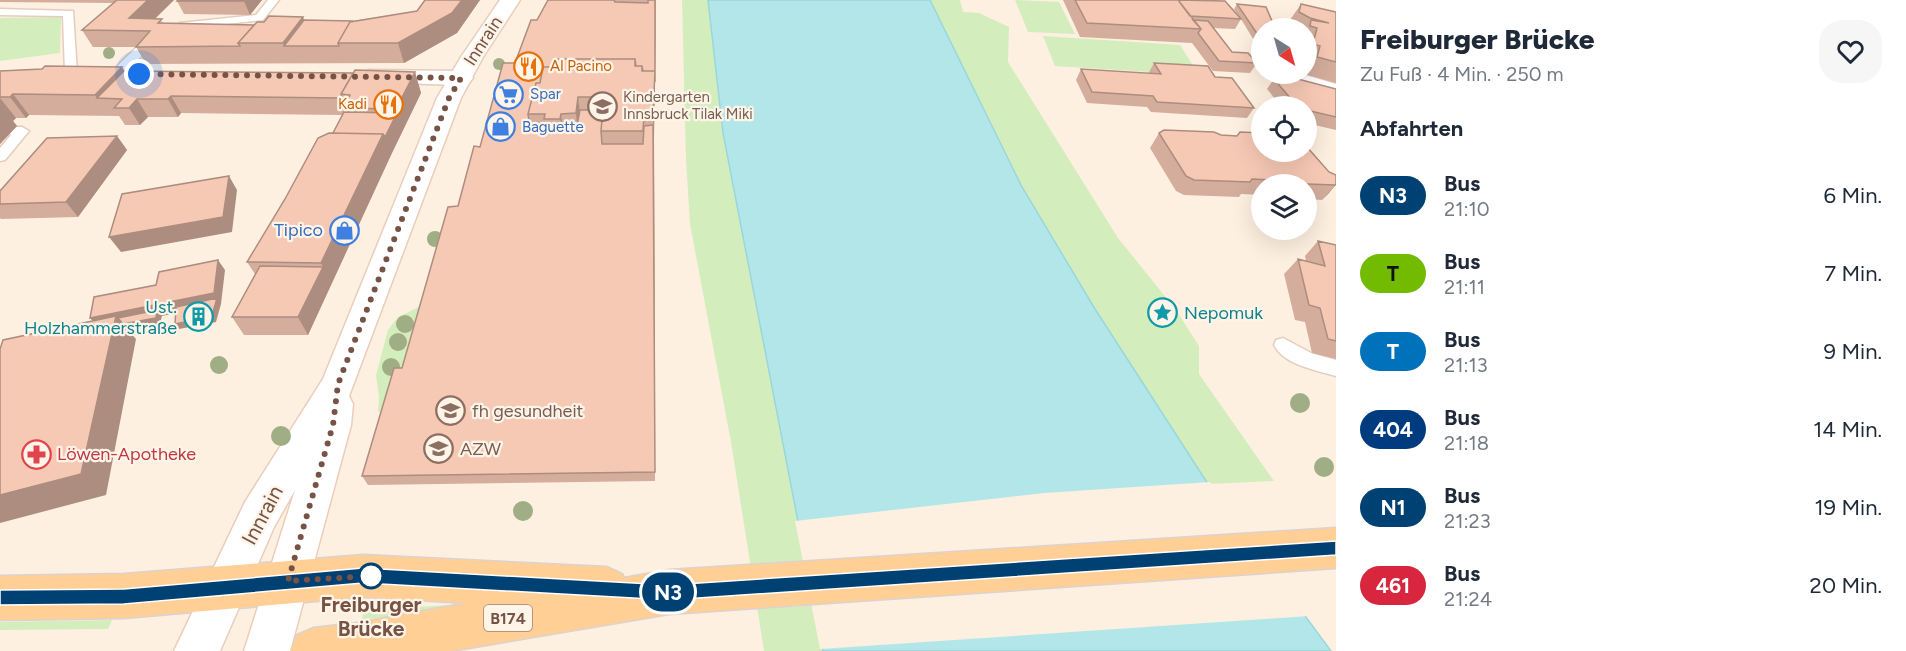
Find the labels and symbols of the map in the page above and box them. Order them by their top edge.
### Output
street label: Innrain [459,12,507,70]
north arrow [1251,18,1317,84]
restaurant icon: Al Pacino [513,50,545,82]
place label: Al Pacino [550,57,612,75]
your location [124,59,154,89]
supermarket icon: Spar [493,78,525,110]
place label: Spar [530,85,561,103]
restaurant icon: Kadi [372,88,404,120]
place label: Kindergarten Innsbruck Tilak Miki [623,88,753,123]
school or university icon: Kindergarten Innsbruck Tilak Miki [586,90,618,122]
place label: Kadi [338,95,367,113]
shop icon: Baguette [485,111,517,143]
place label: Baguette [522,118,584,136]
shop icon: Tipico [328,214,360,246]
place label: Tipico [274,219,323,241]
place label: Ust. Holzhammerstraße [24,296,177,339]
place icon: Nepomuk [1147,297,1179,329]
building icon: Ust. Holzhammerstraße [182,301,214,333]
place label: Nepomuk [1184,302,1263,324]
school or university icon: fh gesundheit [435,395,467,427]
place label: fh gesundheit [472,400,584,422]
school or university icon: AZW [423,433,455,465]
pharmacy icon: Löwen-Apotheke [20,438,52,470]
place label: AZW [460,438,502,460]
place label: Löwen-Apotheke [57,443,196,465]
street label: Innrain [236,481,288,549]
marker: Freiburger Brücke [358,563,384,589]
line badge: N3 [641,572,695,612]
place label: Freiburger Brücke [320,592,422,641]
road number: B174 [484,605,532,631]

